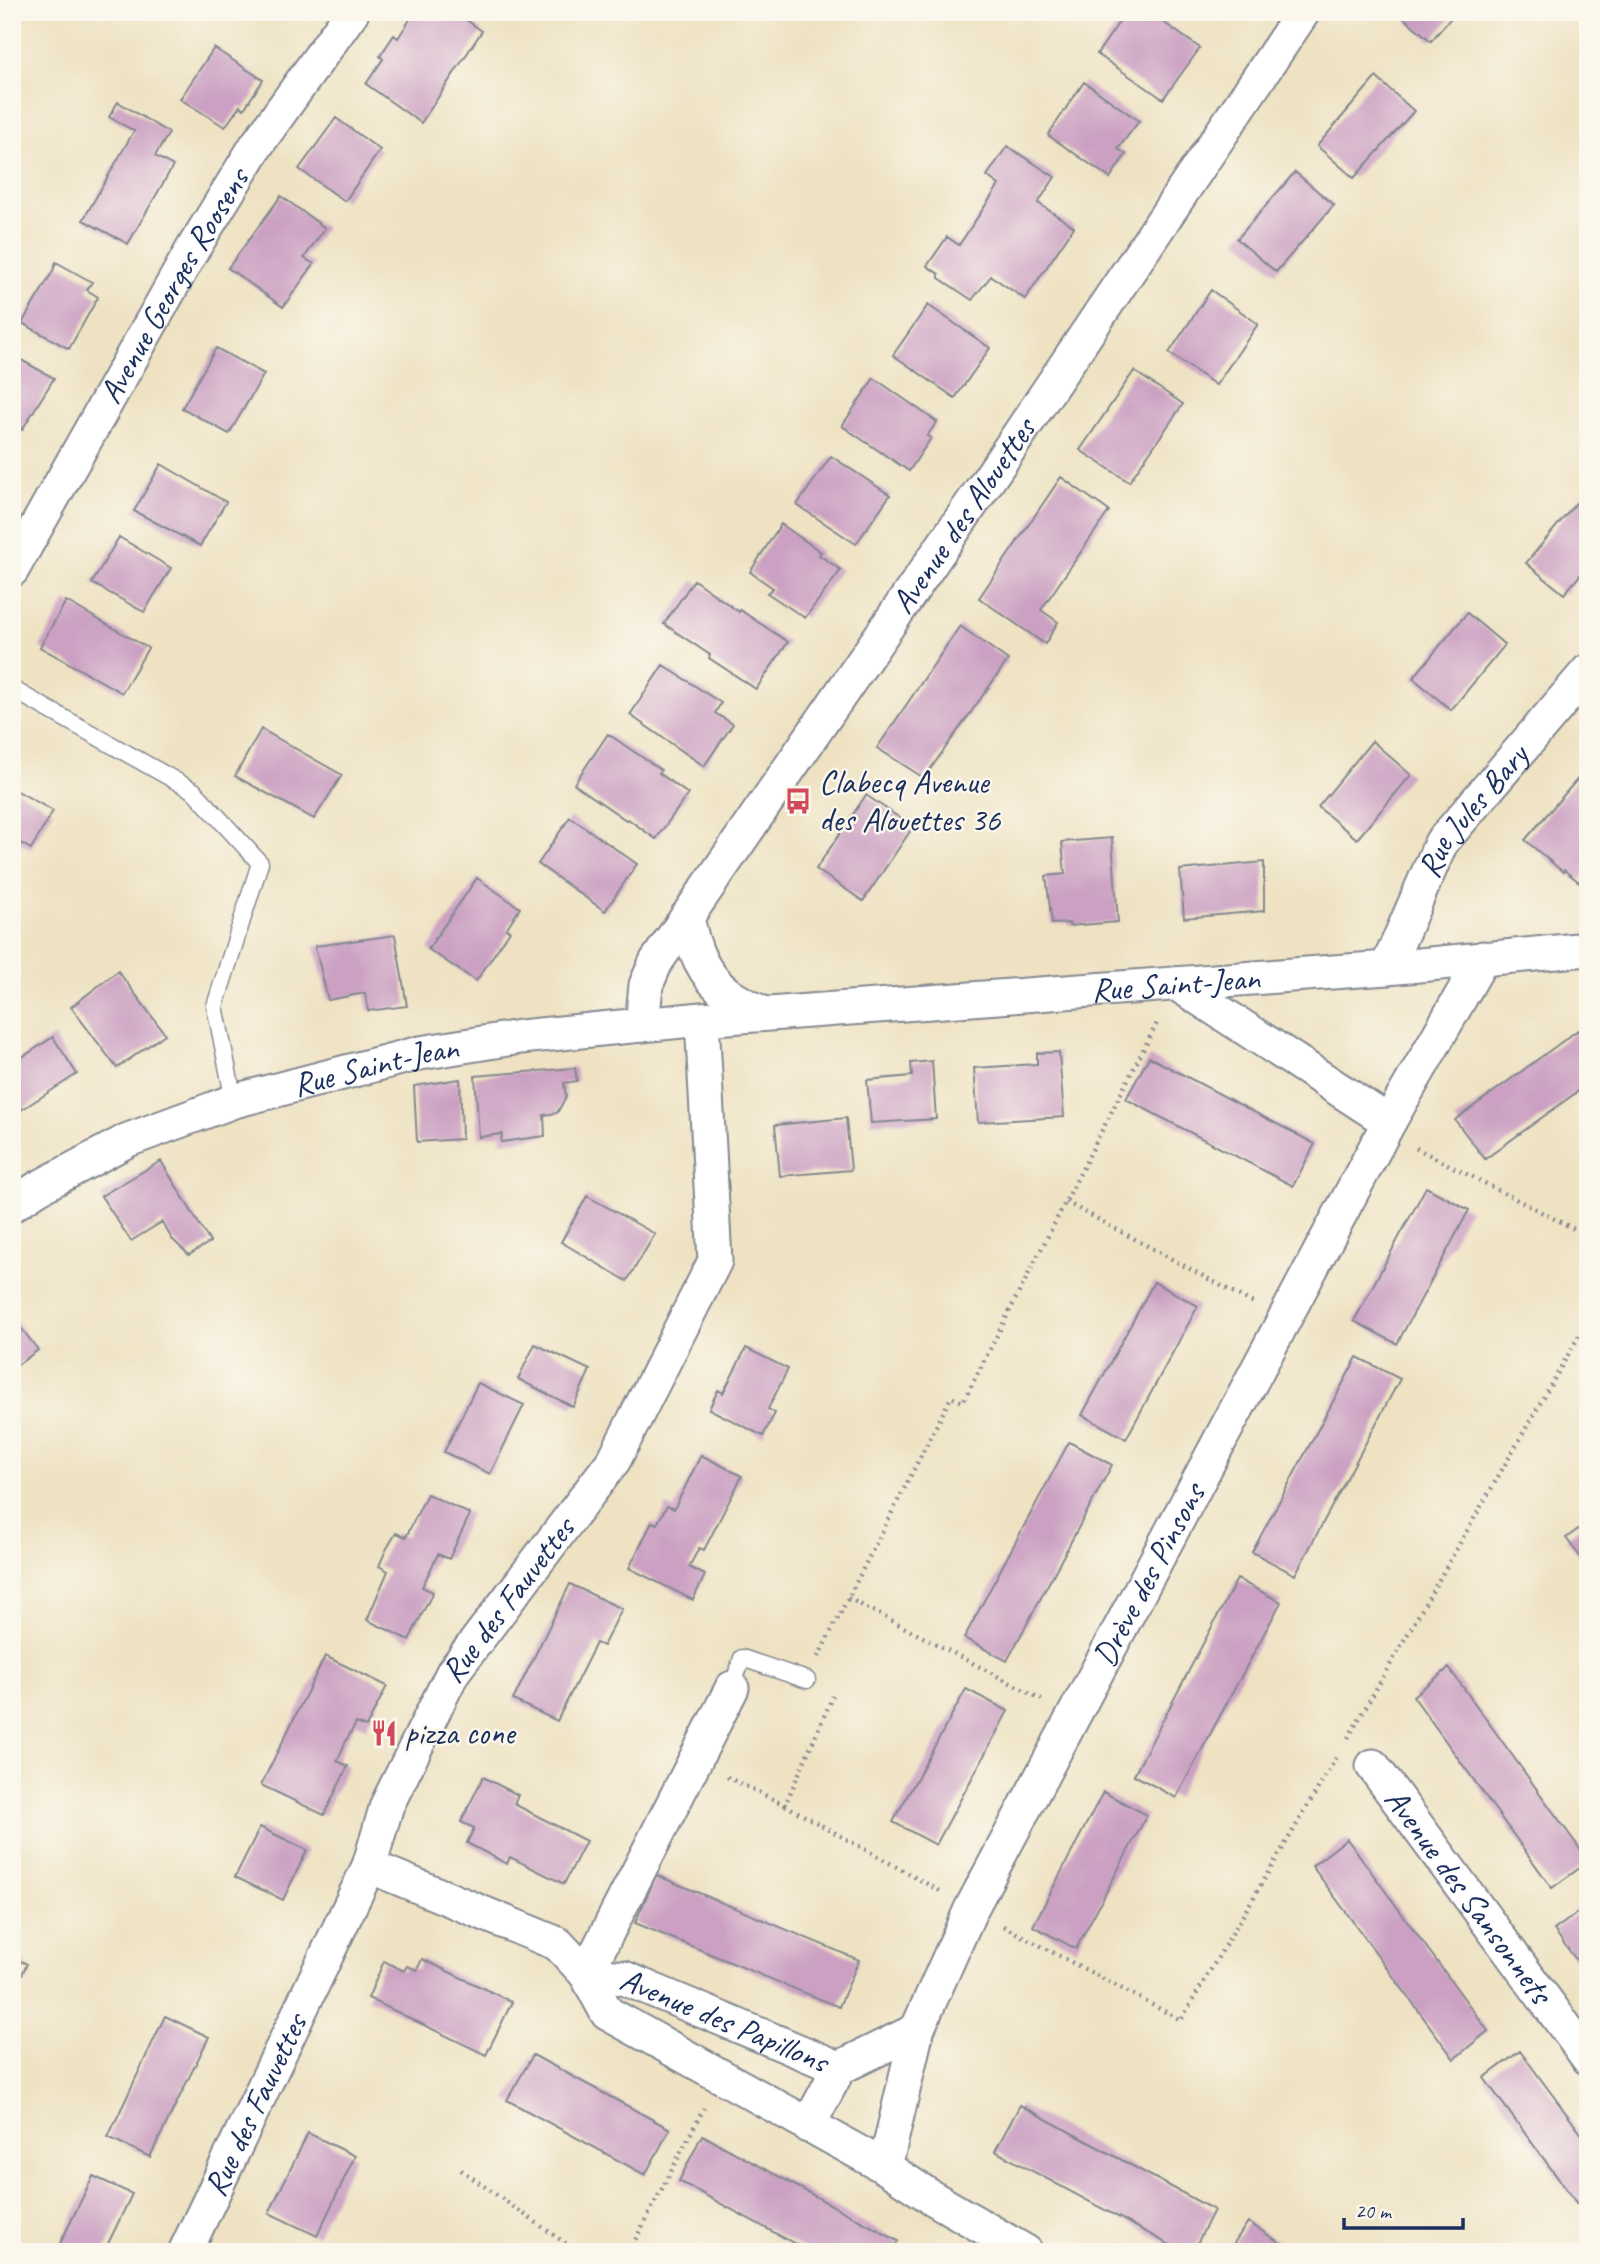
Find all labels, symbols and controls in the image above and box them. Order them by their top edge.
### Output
street label: Avenue Georges Roosens [89,158,260,411]
street label: Avenue des Alouettes [882,408,1046,622]
street label: Rue Jules Bary [1408,734,1539,884]
place label: Clabecq Avenue des Alouettes 36 [819,761,1001,841]
bus stop icon: Clabecq Avenue des Alouettes 36 [783,786,813,816]
street label: Rue Saint-Jean [1090,956,1262,1011]
street label: Rue Saint-Jean [288,1026,462,1106]
street label: Drève des Pinsons [1083,1474,1215,1673]
street label: Rue des Fauvettes [431,1507,586,1691]
place label: pizza cone [405,1712,517,1754]
restaurant icon: pizza cone [369,1718,399,1748]
street label: Avenue des Sansonnets [1375,1780,1563,2014]
street label: Avenue des Papillons [614,1958,837,2083]
street label: Rue des Fauvettes [194,2005,318,2203]
scale bar [1344,2187,1464,2231]
text: 20 m [1355,2198,1393,2224]

